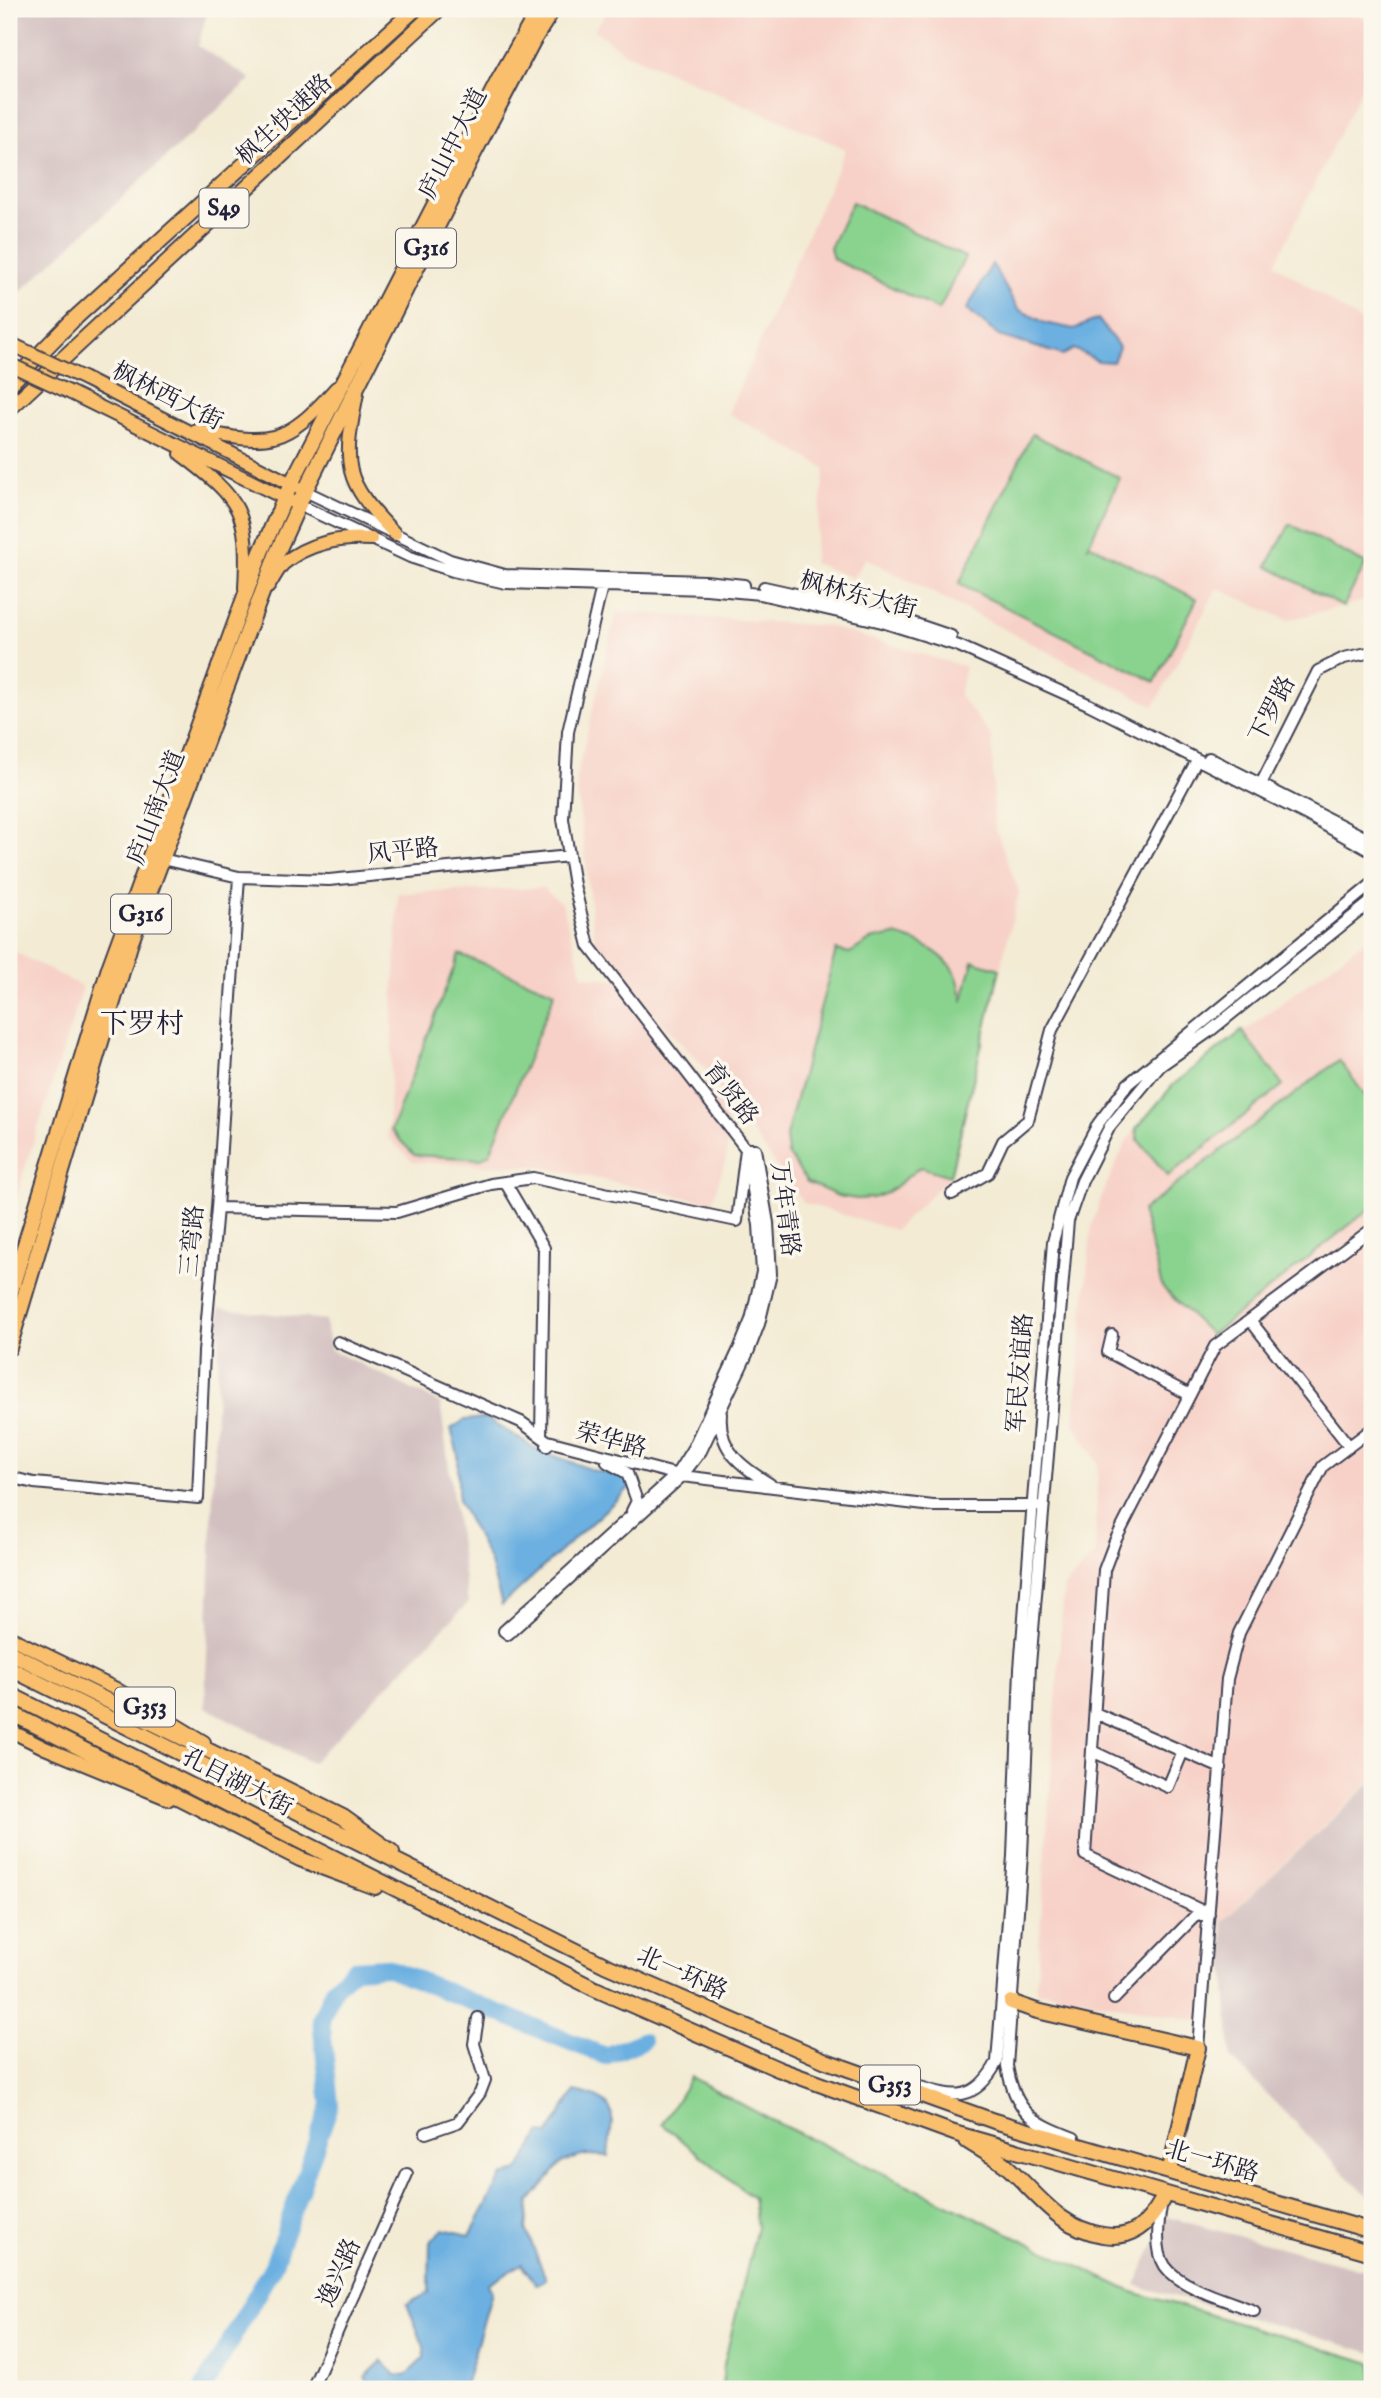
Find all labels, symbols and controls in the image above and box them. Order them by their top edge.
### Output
street label: 枫生快速路 [231,68,339,172]
street label: 庐山中大道 [413,84,495,204]
road number: S49 [200,188,248,228]
road number: G316 [396,229,456,268]
street label: 枫林西大街 [107,356,227,438]
street label: 枫林东大街 [796,565,920,627]
street label: 下罗路 [1243,671,1303,749]
street label: 庐山南大道 [121,746,193,870]
street label: 风平路 [366,833,440,871]
road number: G316 [111,894,171,934]
district label: 下罗村 [100,1008,184,1043]
street label: 育贤路 [696,1056,764,1132]
street label: 万年青路 [763,1159,805,1259]
street label: 三弯路 [174,1204,212,1278]
street label: 军民友谊路 [1001,1312,1041,1434]
street label: 荣华路 [572,1417,650,1465]
road number: G353 [115,1688,175,1726]
street label: 孔目湖大街 [177,1742,297,1824]
street label: 北一环路 [632,1940,732,2008]
road number: G353 [860,2066,920,2104]
street label: 北一环路 [1162,2134,1262,2190]
street label: 逸兴路 [311,2234,369,2312]

